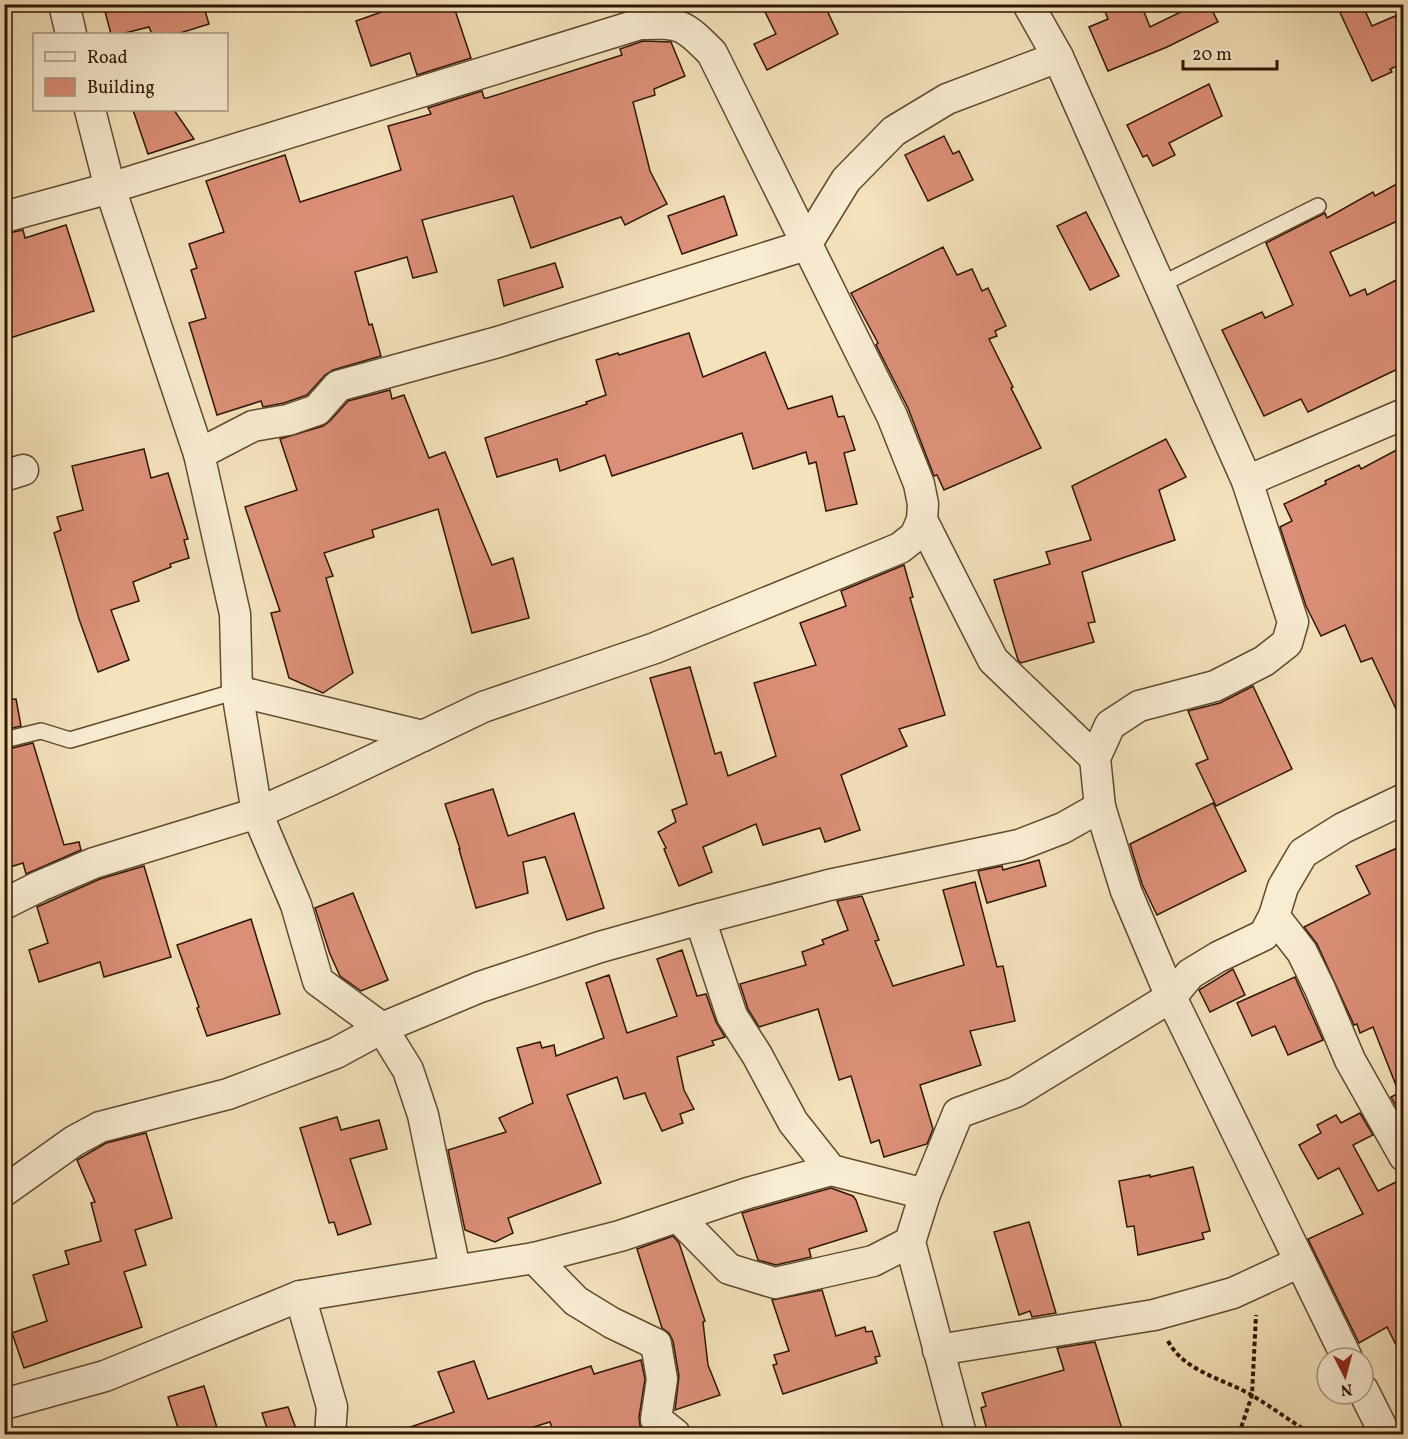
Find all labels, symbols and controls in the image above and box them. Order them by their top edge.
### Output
legend [33,33,228,111]
scale bar [1183,33,1278,71]
text: 20 m [1192,43,1232,68]
text: Road [87,46,128,71]
text: Building [87,76,155,101]
north arrow [1315,1346,1375,1406]
text: N [1339,1377,1353,1401]

